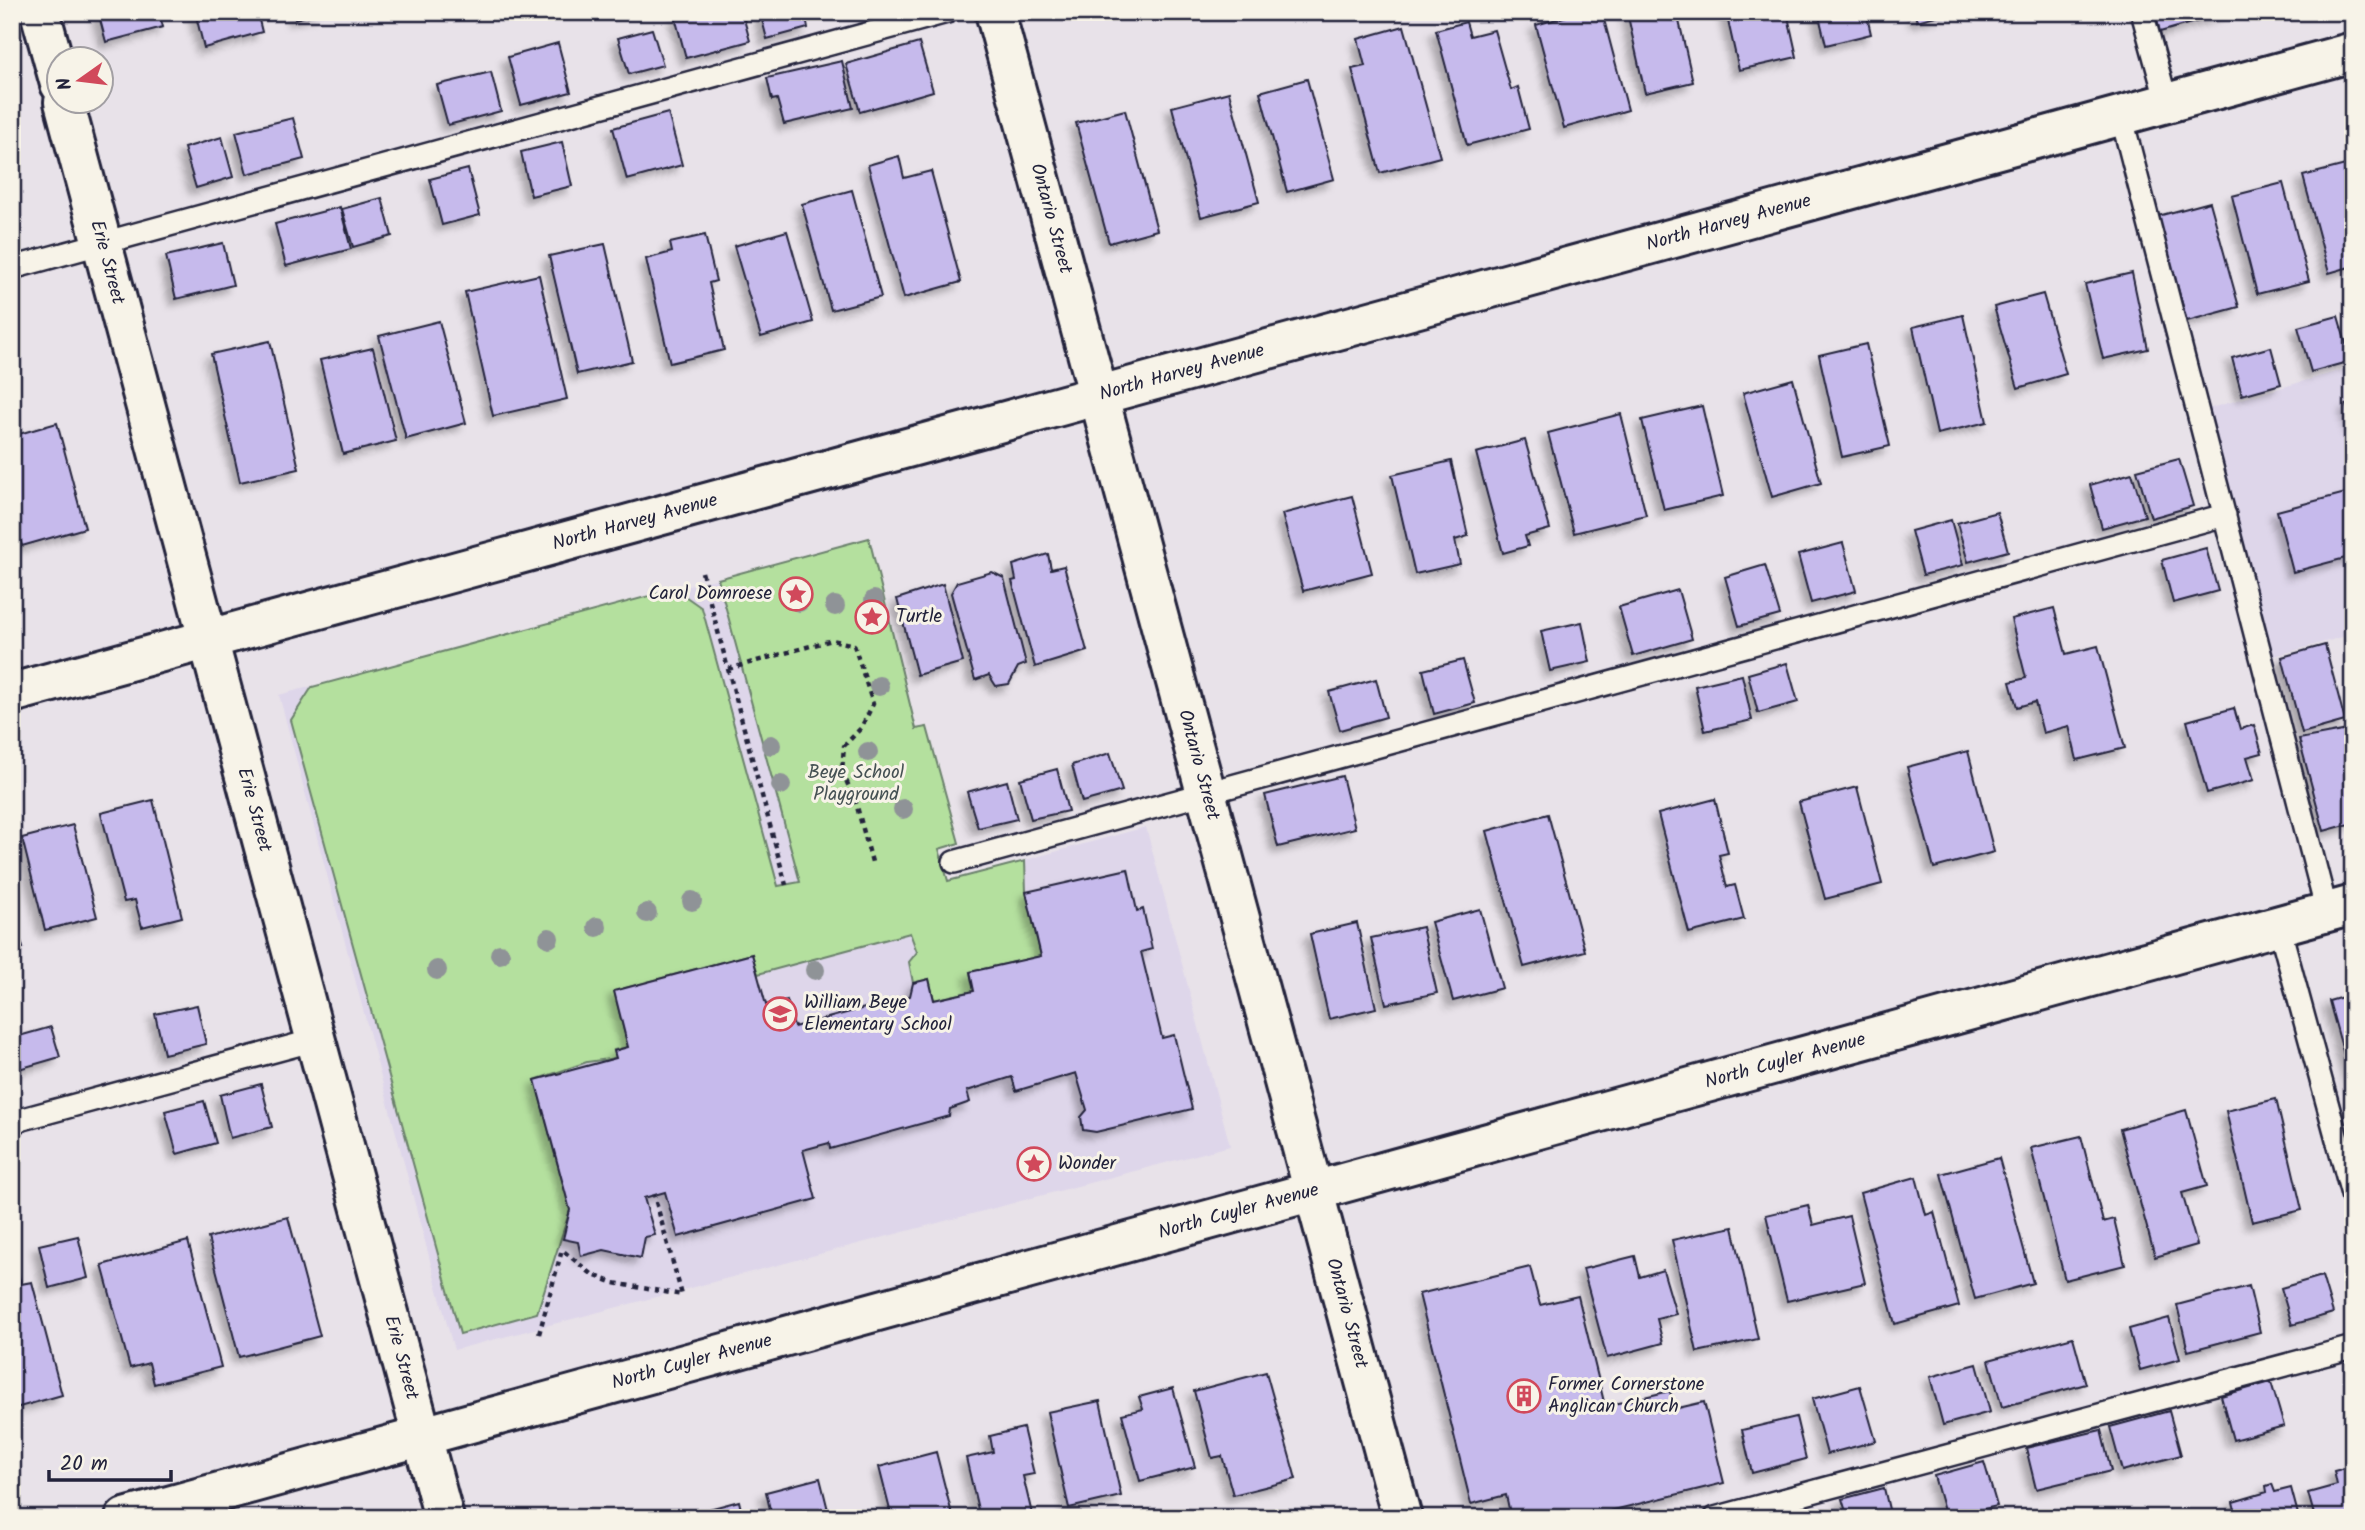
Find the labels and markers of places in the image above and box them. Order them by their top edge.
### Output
place icon: Carol Domroese [777,575,815,613]
place label: Carol Domroese [648,579,772,609]
place icon: Turtle [853,598,891,636]
place label: Turtle [896,602,943,632]
place label: William Beye Elementary School [804,988,952,1040]
school or university icon: William Beye Elementary School [761,995,799,1033]
place icon: Wonder [1015,1145,1053,1183]
place label: Wonder [1058,1149,1118,1179]
place label: Former Cornerstone Anglican Church [1548,1370,1705,1422]
building icon: Former Cornerstone Anglican Church [1505,1377,1543,1415]

